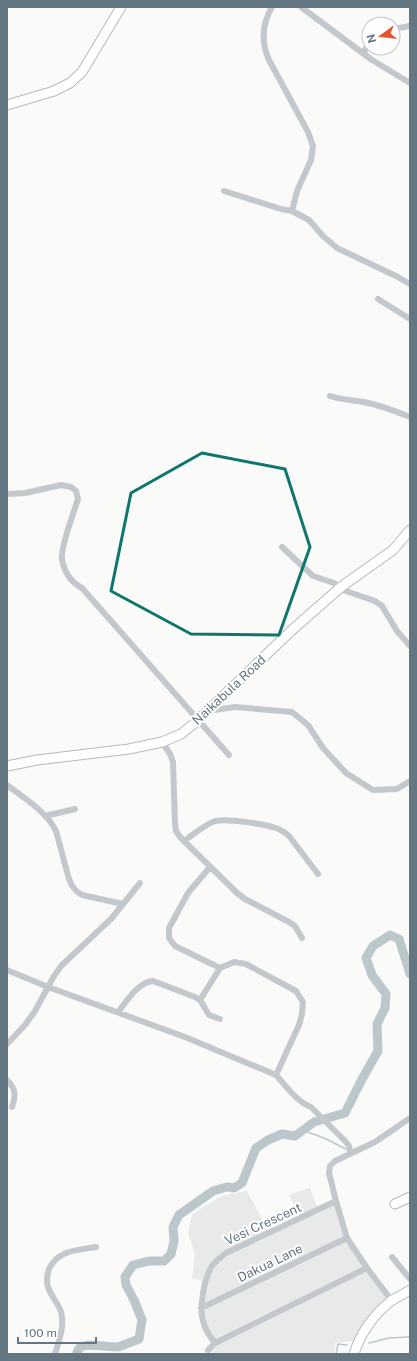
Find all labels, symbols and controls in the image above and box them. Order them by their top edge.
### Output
north arrow [361,16,401,56]
text: N [364,33,378,44]
street label: Naikabula Road [189,652,269,728]
street label: Vesi Crescent [222,1200,304,1248]
street label: Dakua Lane [235,1241,305,1285]
scale bar [18,1319,96,1345]
text: 100 m [24,1326,57,1340]

